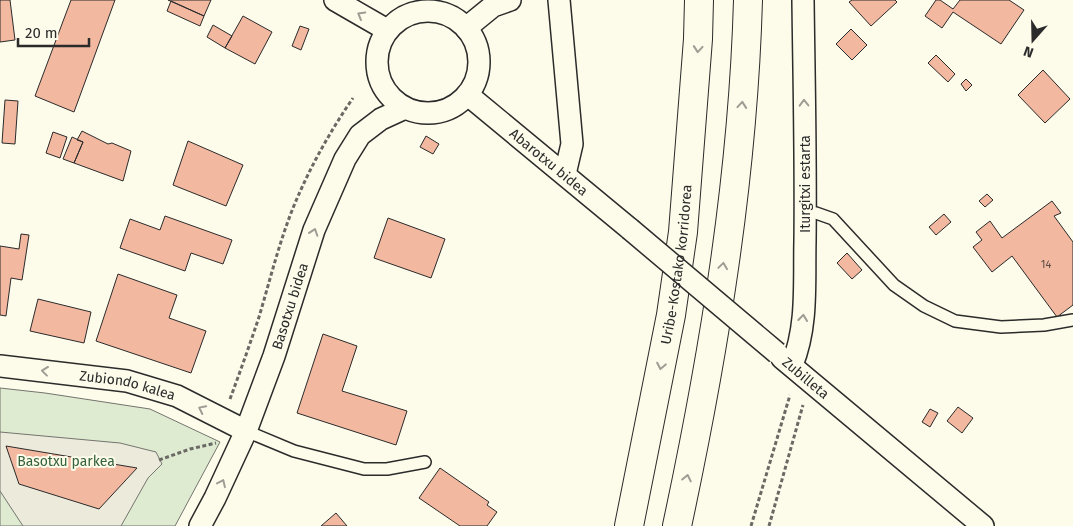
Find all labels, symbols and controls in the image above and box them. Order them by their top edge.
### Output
one-way arrow [358,11,367,21]
scale bar [18,15,89,47]
north arrow [1008,15,1058,65]
text: 20 m [25,24,58,42]
text: N [1021,42,1036,61]
one-way arrow [692,45,703,53]
one-way arrow [799,99,809,107]
one-way arrow [736,101,747,109]
street label: Abarotxu bidea [506,125,591,200]
street label: Iturgitxi estarta [797,135,814,233]
street label: Uribe-Kostako korridorea [657,184,696,346]
one-way arrow [308,228,318,237]
house number: 14 [1041,258,1051,271]
street label: Basotxu bidea [269,261,312,352]
one-way arrow [718,262,728,271]
one-way arrow [797,314,808,322]
street label: Zubilleta [779,354,832,403]
one-way arrow [656,362,667,371]
one-way arrow [41,367,50,377]
street label: Zubiondo kalea [79,367,177,404]
one-way arrow [198,405,207,415]
park label: Basotxu parkea [17,453,115,470]
one-way arrow [681,474,692,483]
one-way arrow [216,479,226,488]

